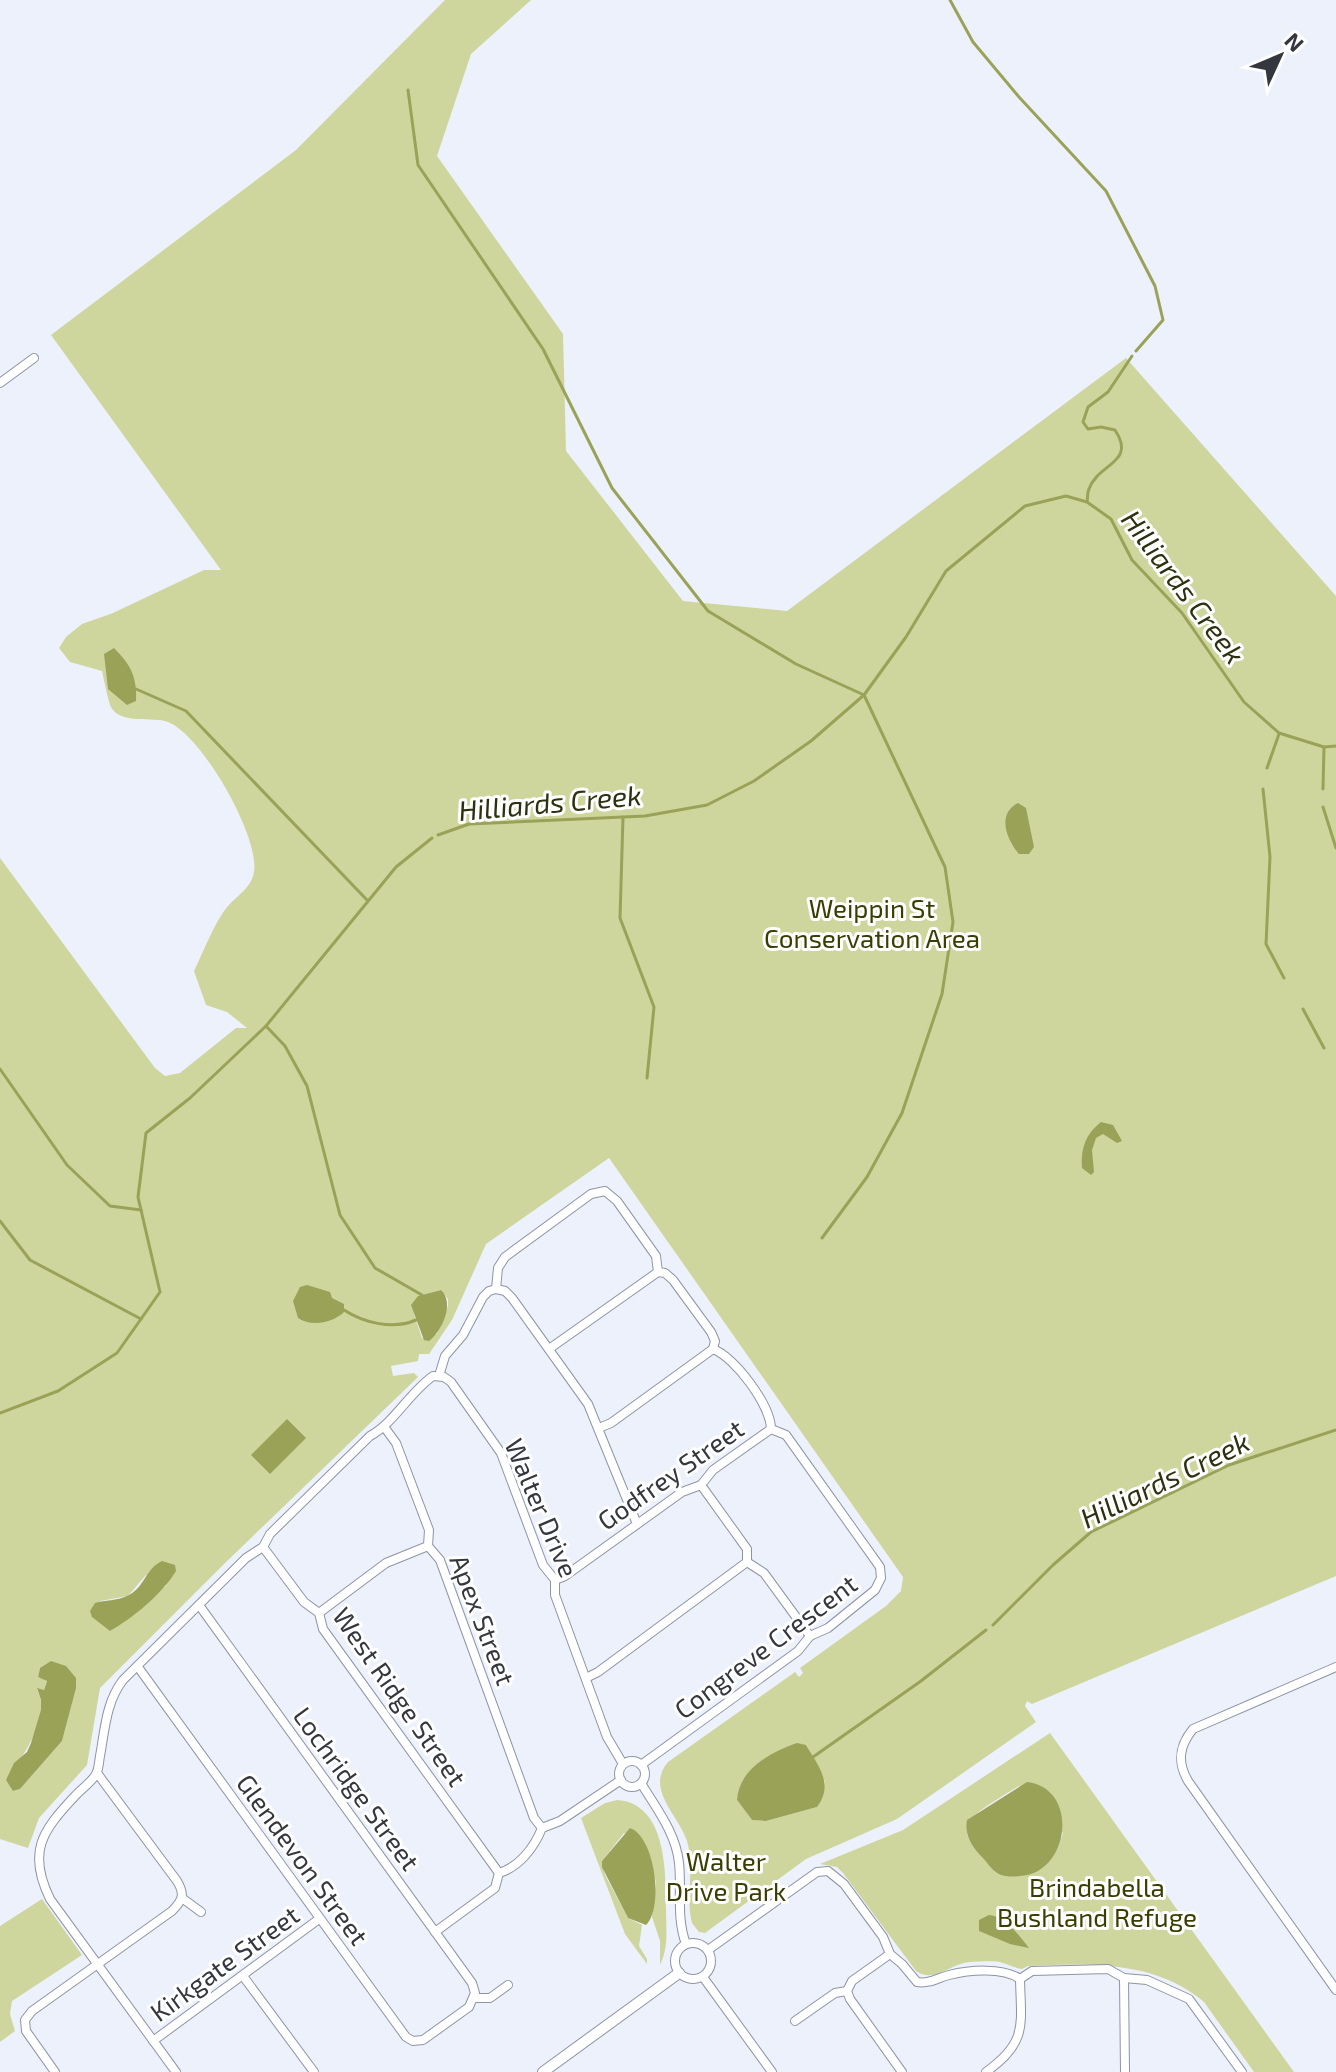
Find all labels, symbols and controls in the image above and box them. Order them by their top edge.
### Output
north arrow [1240,16,1320,96]
text: N [1280,27,1310,56]
water label: Hilliards Creek [1115,503,1253,670]
water label: Hilliards Creek [457,777,643,827]
park label: Weippin St Conservation Area [764,892,980,953]
street label: Godfrey Street [591,1412,749,1536]
water label: Hilliards Creek [1075,1424,1255,1535]
street label: Walter Drive [499,1434,585,1581]
street label: Apex Street [444,1550,522,1689]
street label: Congreve Crescent [668,1567,862,1724]
street label: West Ridge Street [327,1601,473,1791]
street label: Lochridge Street [288,1700,427,1876]
street label: Glendevon Street [231,1768,376,1951]
park label: Walter Drive Park [666,1845,786,1906]
park label: Brindabella Bushland Refuge [997,1871,1197,1932]
street label: Kirkgate Street [144,1898,305,2027]

